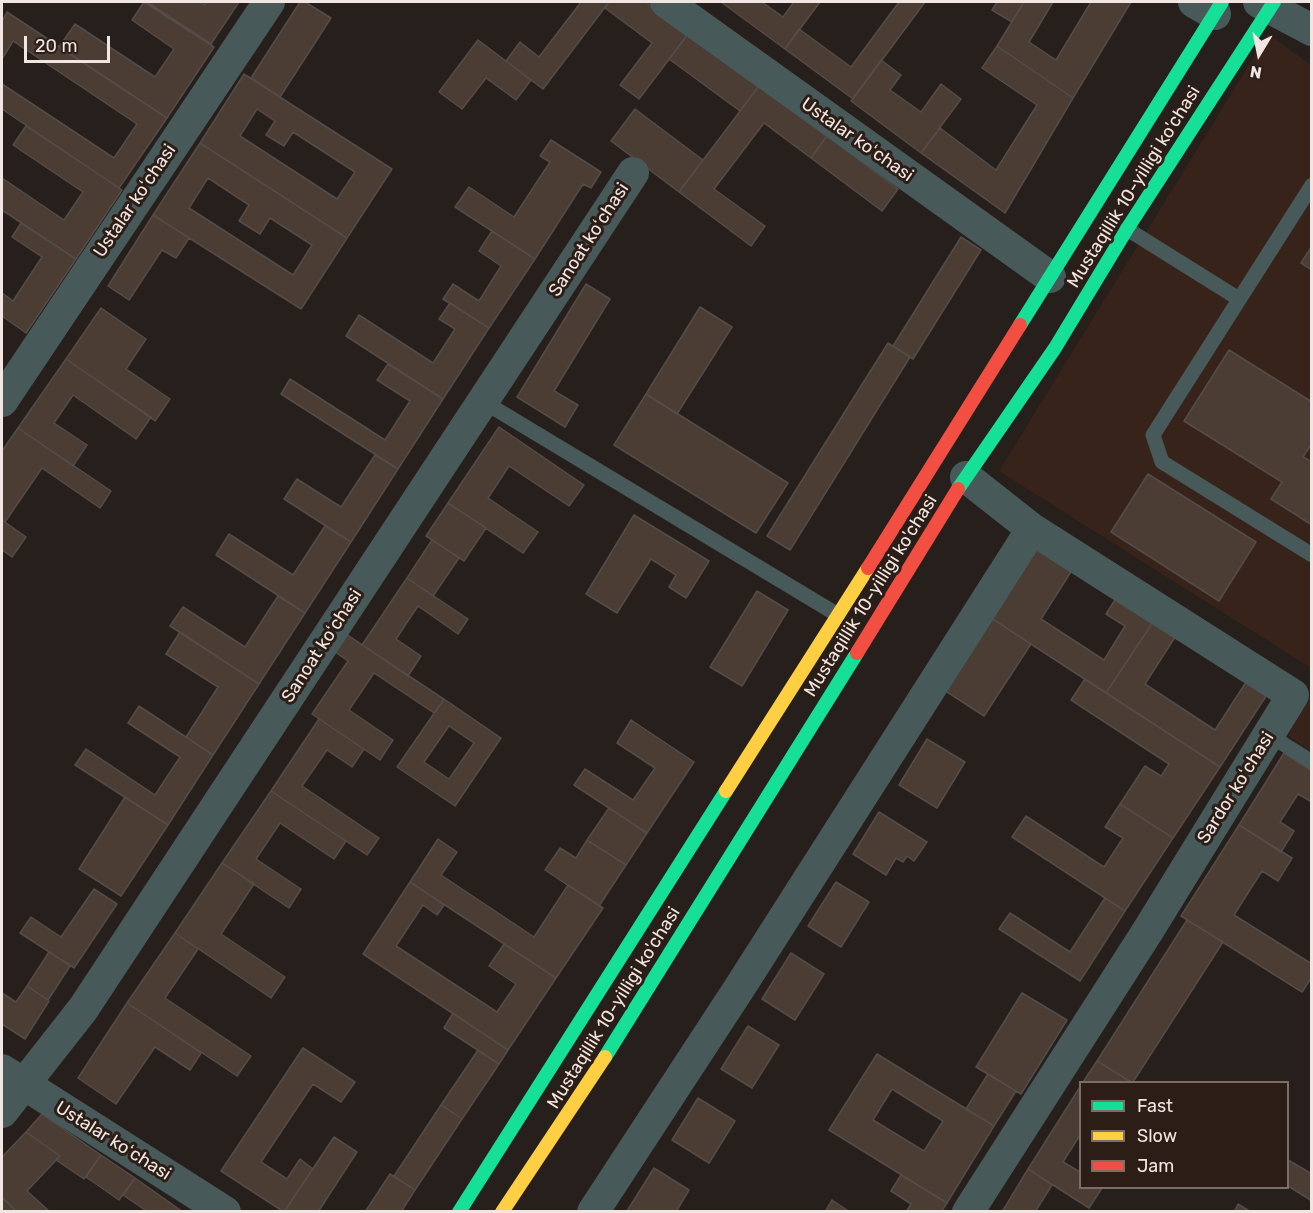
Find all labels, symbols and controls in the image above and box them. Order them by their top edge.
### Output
scale bar [27,24,112,62]
north arrow [1229,24,1289,84]
text: 20 m [35,35,77,57]
text: N [1248,62,1263,83]
street label: Mustaqillik 10-yilligi ko'chasi [1063,82,1205,292]
street label: Ustalar koʻchasi [797,93,917,187]
street label: Ustalar koʻchasi [89,140,181,262]
street label: Sanoat koʻchasi [544,179,634,301]
street label: Mustaqillik 10-yilligi ko'chasi [800,491,942,701]
street label: Sanoat koʻchasi [277,585,367,707]
street label: Sardor koʻchasi [1193,728,1279,848]
street label: Mustaqillik 10-yilligi ko'chasi [543,903,685,1113]
legend [1079,1081,1289,1189]
text: Fast [1137,1095,1173,1117]
street label: Ustalar koʻchasi [51,1097,175,1185]
text: Slow [1137,1125,1177,1147]
text: Jam [1137,1155,1174,1177]

